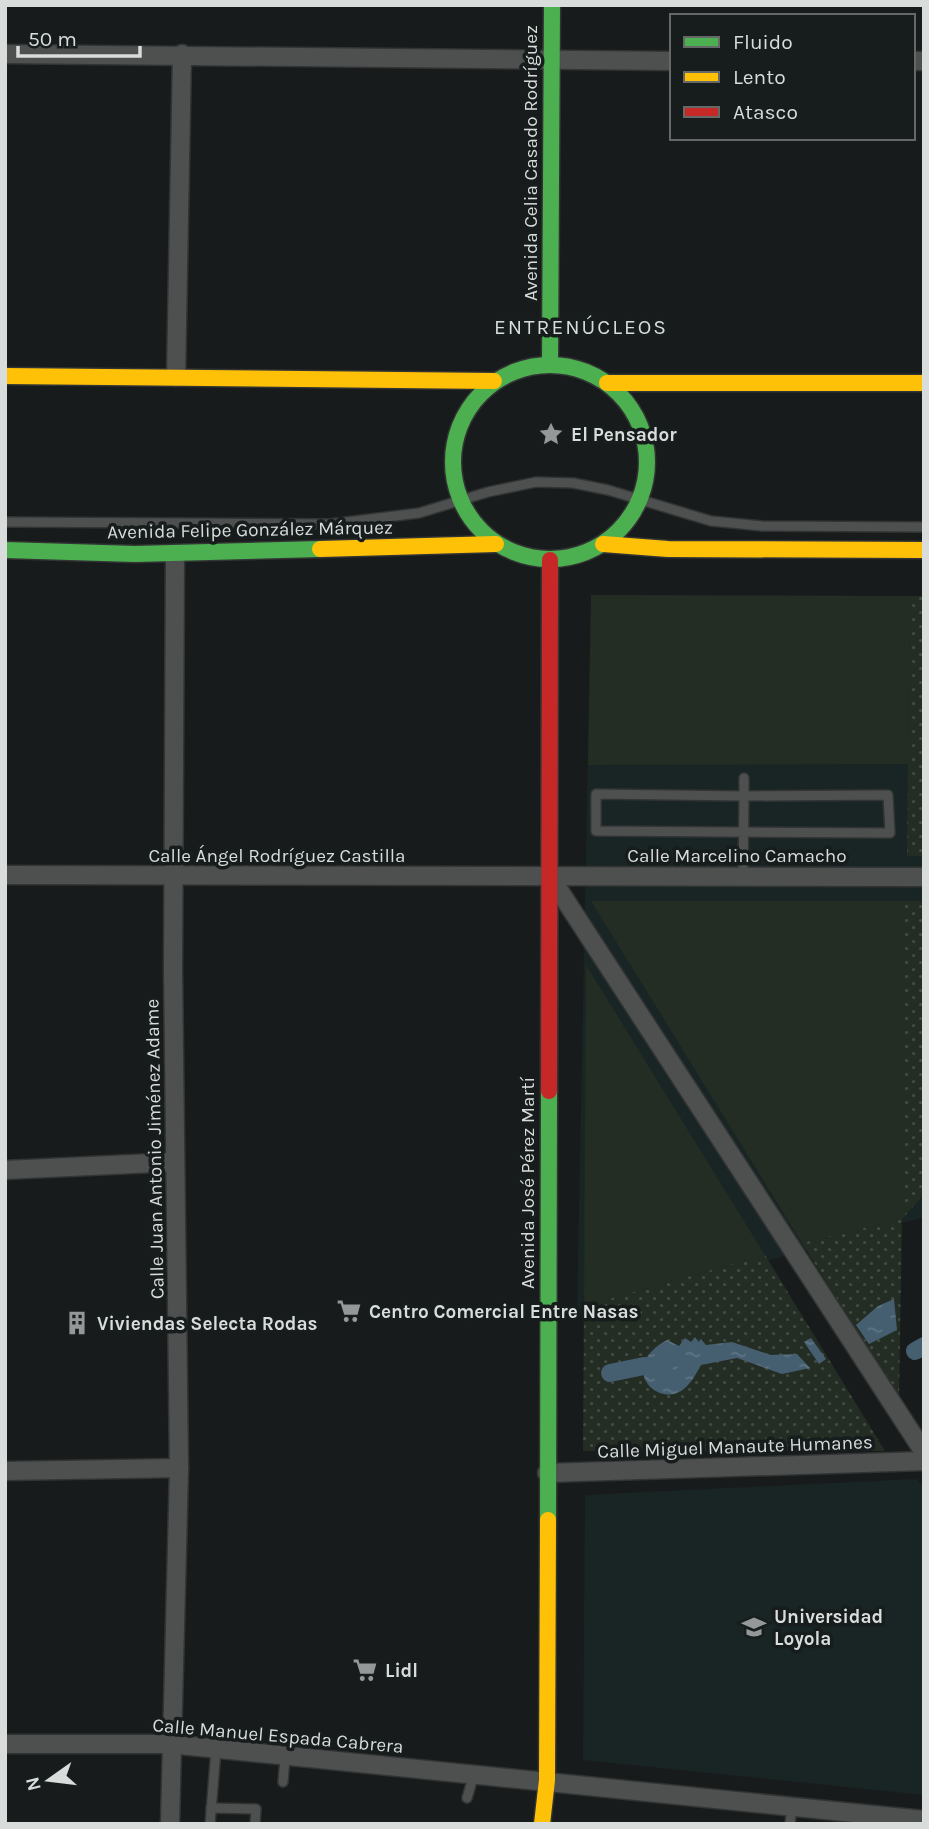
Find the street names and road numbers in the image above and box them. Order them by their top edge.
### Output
street label: Avenida Celia Casado Rodríguez [520,25,542,301]
street label: Avenida Felipe González Márquez [107,517,393,543]
street label: Calle Ángel Rodríguez Castilla [148,844,406,867]
street label: Calle Marcelino Camacho [627,845,847,867]
street label: Calle Juan Antonio Jiménez Adame [141,999,169,1299]
street label: Avenida José Pérez Martí [517,1077,539,1289]
street label: Calle Miguel Manaute Humanes [597,1431,873,1463]
street label: Calle Manuel Espada Cabrera [151,1714,404,1758]

